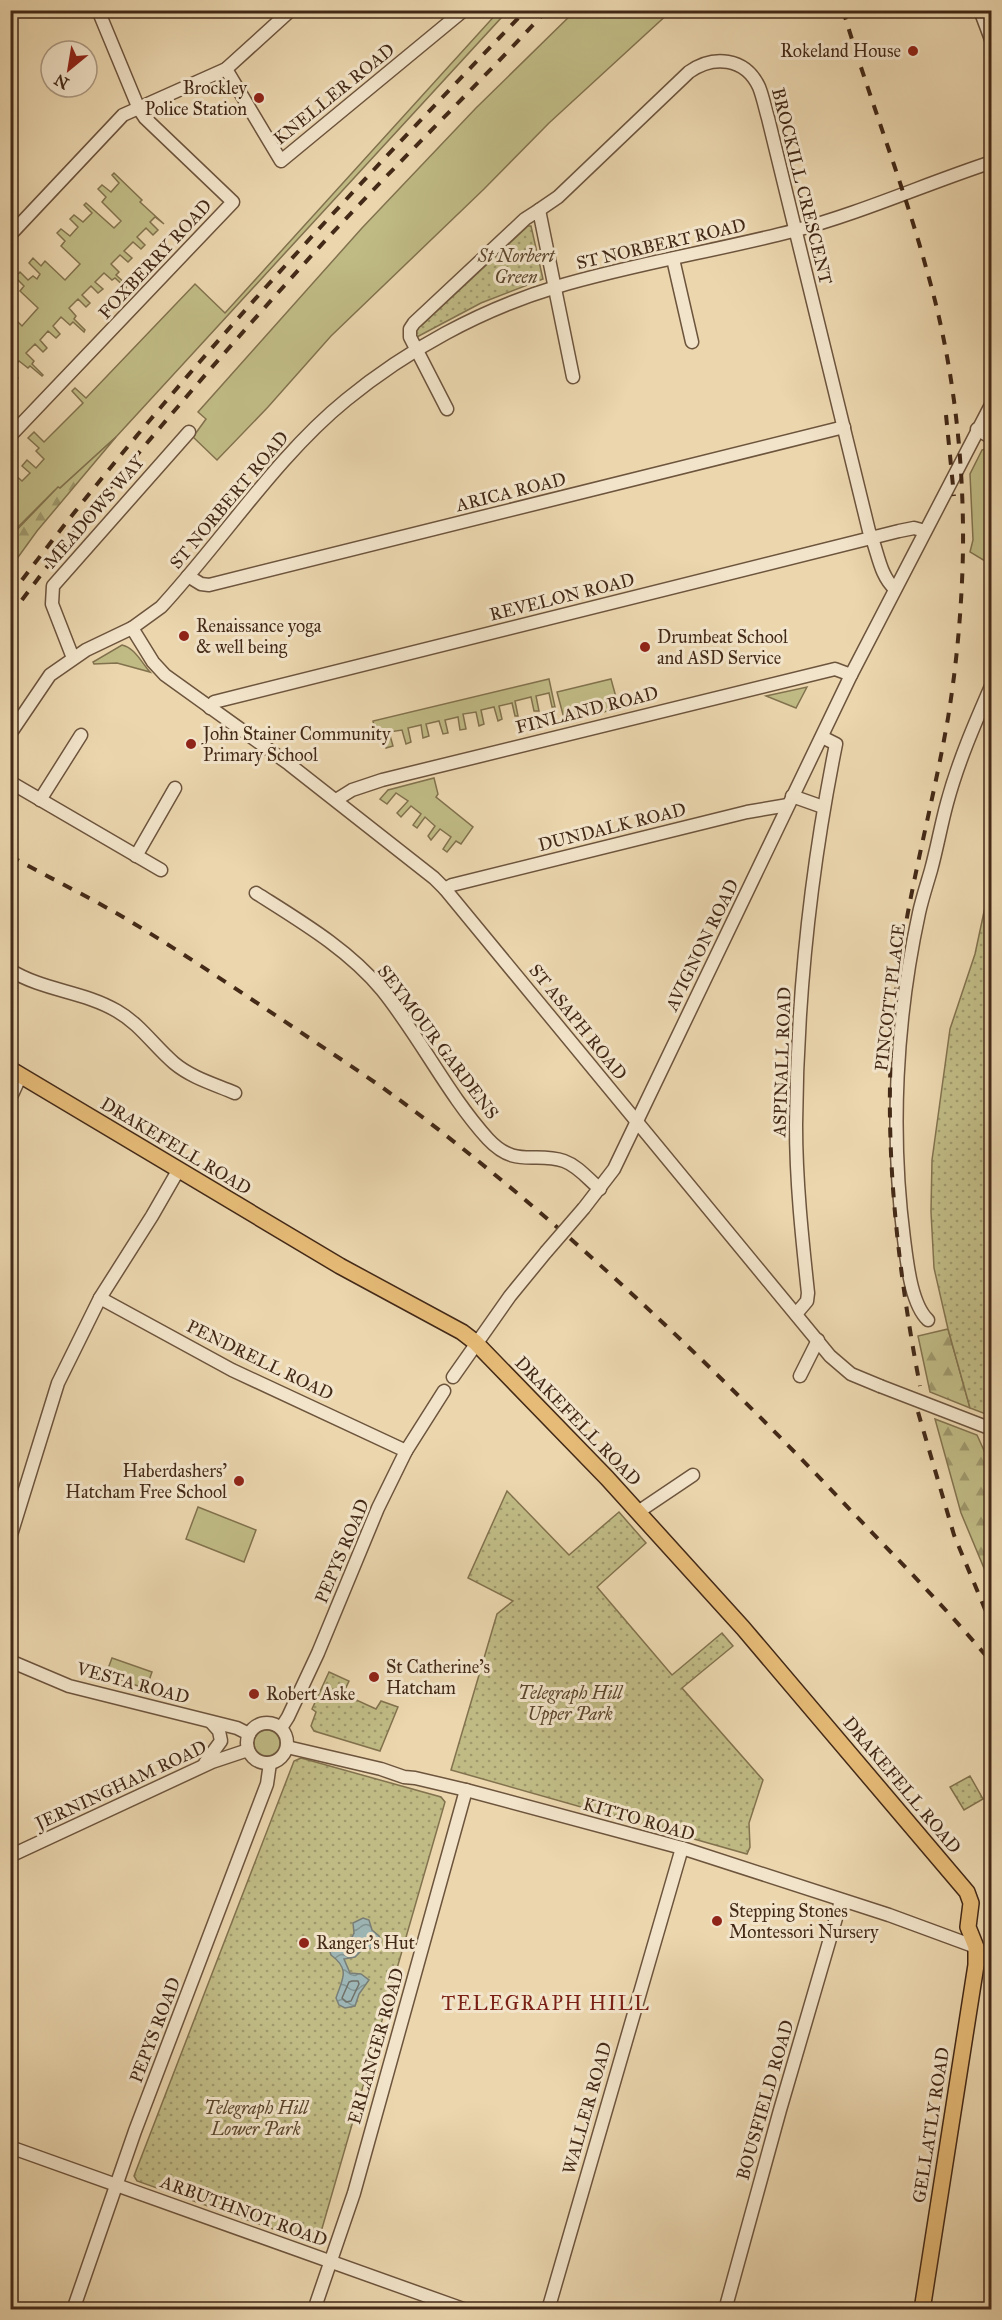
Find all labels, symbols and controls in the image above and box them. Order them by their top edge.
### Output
north arrow [39,39,99,99]
street label: KNELLER ROAD [269,39,399,149]
place label: Rokeland House [780,40,901,62]
marker: Rokeland House [906,44,920,58]
text: N [51,70,72,93]
place label: Brockley Police Station [145,77,248,120]
street label: BROCKILL CRESCENT [767,85,837,287]
marker: Brockley Police Station [252,91,266,105]
street label: FOXBERRY ROAD [94,194,216,324]
street label: ST NORBERT ROAD [574,214,748,274]
park label: St Norbert Green [477,245,556,288]
street label: ST NORBERT ROAD [165,427,293,573]
street label: MEADOWS WAY [39,451,149,573]
street label: ARICA ROAD [453,468,568,517]
street label: REVELON ROAD [487,568,637,626]
place label: Renaissance yoga & well being [196,615,322,659]
place label: Drumbeat School and ASD Service [657,626,788,669]
marker: Renaissance yoga & well being [177,629,191,643]
marker: Drumbeat School and ASD Service [638,640,652,654]
street label: FINLAND ROAD [513,682,661,738]
place label: John Stainer Community Primary School [201,723,391,766]
marker: John Stainer Community Primary School [184,737,198,751]
street label: DUNDALK ROAD [536,798,688,856]
street label: AVIGNON ROAD [660,876,743,1015]
street label: PINCOTT PLACE [870,922,910,1072]
street label: ST ASAPH ROAD [524,959,632,1085]
street label: SEYMOUR GARDENS [373,961,503,1123]
street label: ASPINALL ROAD [768,986,796,1139]
street label: DRAKEFELL ROAD [97,1092,255,1200]
street label: PENDRELL ROAD [183,1315,337,1405]
street label: DRAKEFELL ROAD [510,1352,646,1490]
place label: Haberdashers' Hatcham Free School [65,1460,227,1503]
marker: Haberdashers' Hatcham Free School [232,1474,246,1488]
street label: PEPYS ROAD [310,1496,374,1606]
place label: St Catherine's Hatcham [386,1656,490,1699]
street label: VESTA ROAD [73,1657,192,1709]
marker: St Catherine's Hatcham [367,1670,381,1684]
park label: Telegraph Hill Upper Park [518,1682,624,1726]
place label: Robert Aske [266,1683,355,1705]
marker: Robert Aske [247,1687,261,1701]
street label: DRAKEFELL ROAD [838,1712,966,1858]
street label: JERNINGHAM ROAD [30,1736,210,1836]
street label: KITTO ROAD [581,1793,697,1845]
place label: Stepping Stones Montessori Nursery [729,1900,879,1943]
marker: Stepping Stones Montessori Nursery [710,1914,724,1928]
place label: Ranger's Hut [316,1932,416,1955]
marker: Ranger's Hut [297,1936,311,1950]
street label: ERLANGER ROAD [343,1965,409,2127]
street label: PEPYS ROAD [125,1974,185,2086]
district label: TELEGRAPH HILL [442,1991,650,2015]
street label: BOUSFIELD ROAD [732,2017,798,2183]
street label: WALLER ROAD [558,2039,616,2177]
street label: GELLATLY ROAD [908,2046,954,2204]
park label: Telegraph Hill Lower Park [204,2097,310,2140]
street label: ARBUTHNOT ROAD [157,2170,330,2251]

